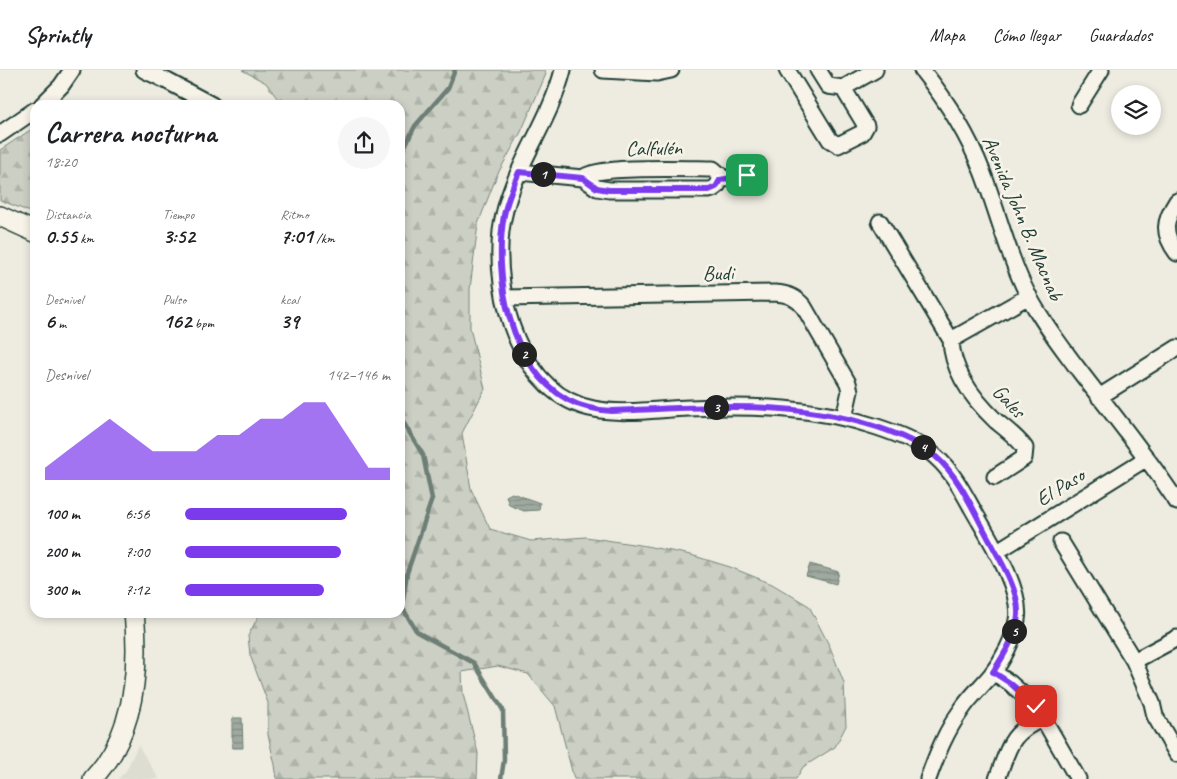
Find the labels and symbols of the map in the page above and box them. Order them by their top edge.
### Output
street label: Avenida John B. Macnab [977,132,1070,306]
street label: Calfulén [626,135,683,161]
pin [726,154,768,196]
pin: 1 [530,162,556,186]
street label: Budi [702,260,737,286]
pin: 2 [512,342,536,366]
street label: Gales [987,379,1032,425]
pin: 3 [704,394,728,420]
pin: 4 [910,434,936,460]
street label: El Paso [1031,461,1091,512]
pin: 5 [1002,618,1026,644]
pin [1015,685,1057,727]

